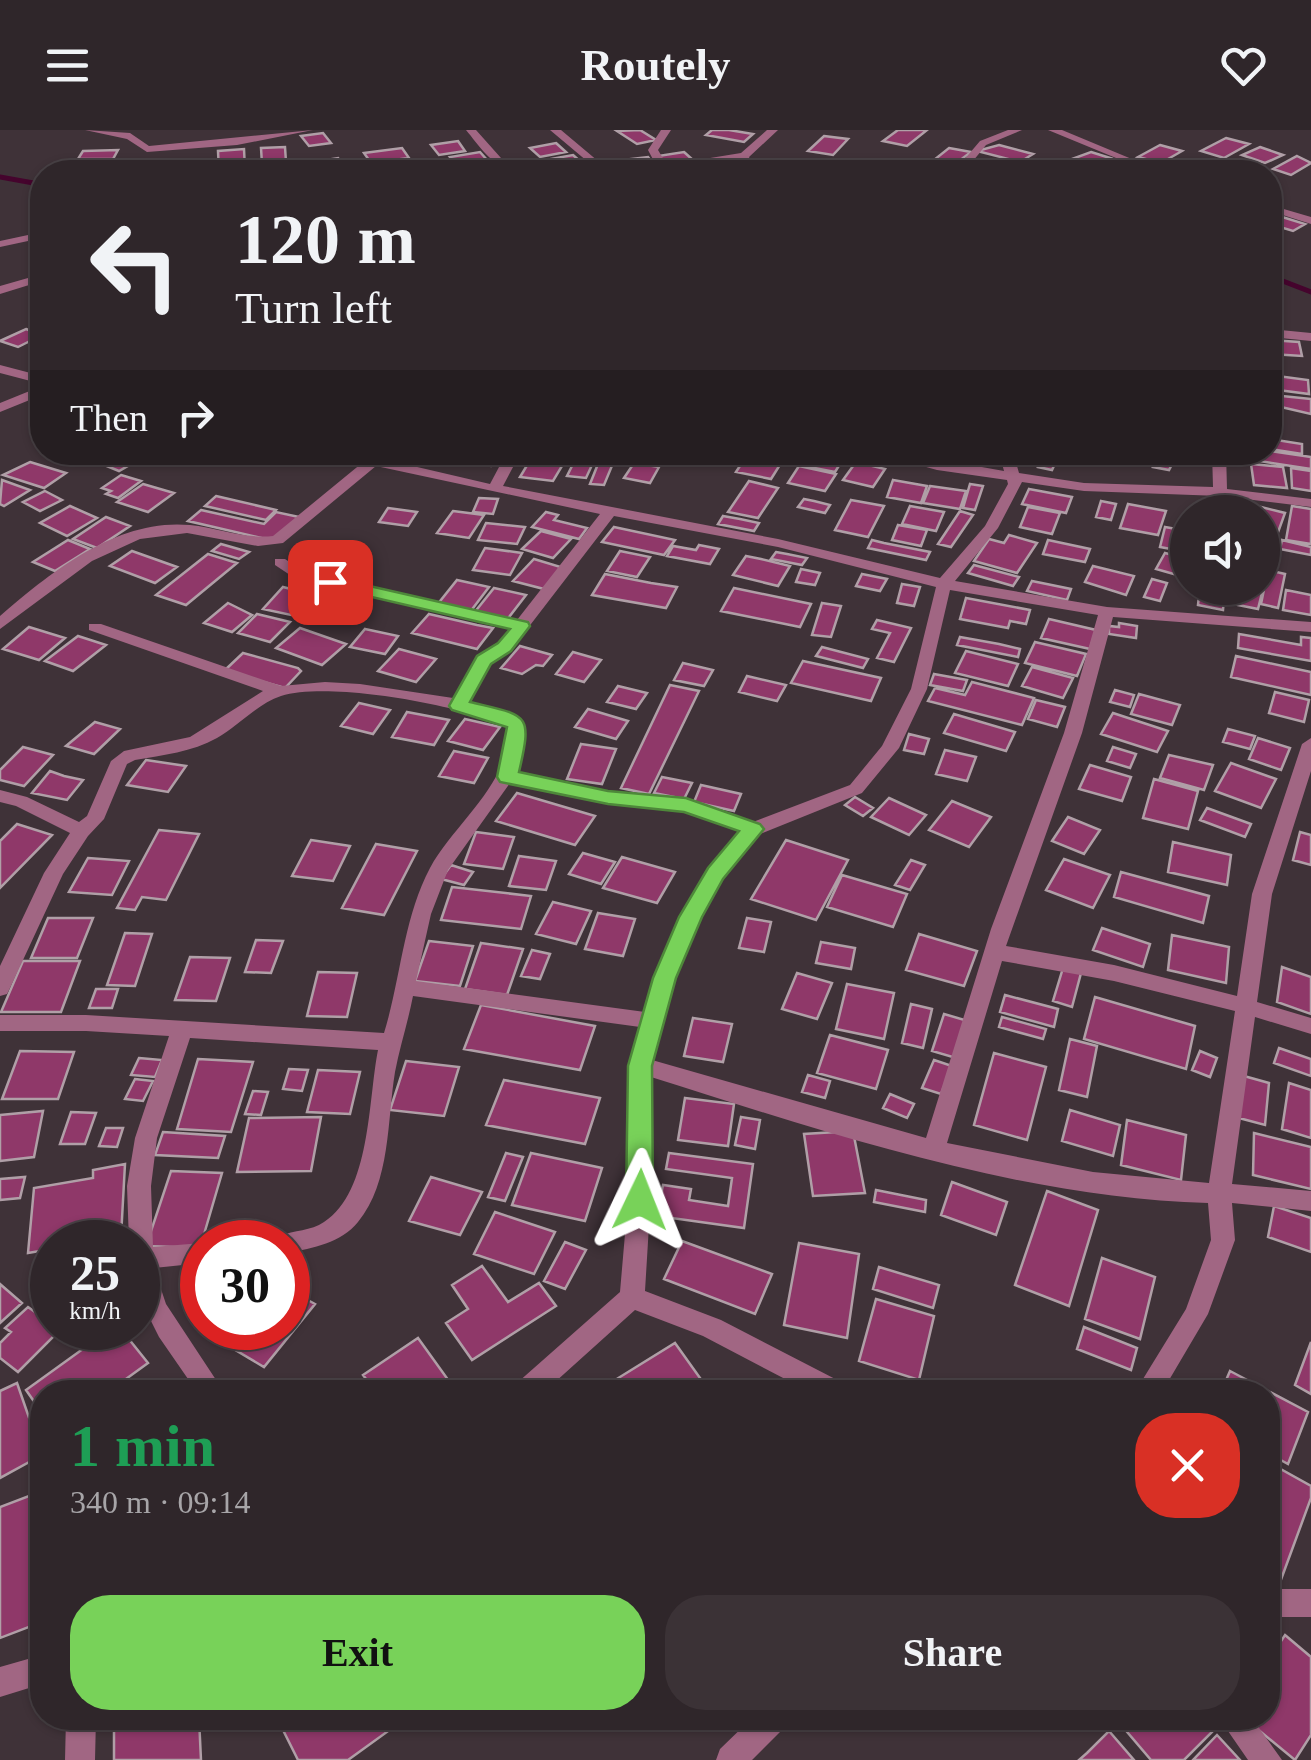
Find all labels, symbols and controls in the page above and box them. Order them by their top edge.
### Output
icon: menu [40,38,95,93]
icon: heart [1216,38,1271,93]
text: Routely [581,40,731,90]
icon: left [70,200,200,330]
text: 120 m [235,201,416,278]
text: Turn left [235,283,392,333]
icon: right [168,390,223,445]
text: Then [70,397,148,439]
map controls [1170,495,1280,605]
button: sound [1170,495,1280,605]
pin [288,540,373,625]
icon: arrive [303,555,358,610]
position arrow [588,1148,692,1252]
speed limit sign: 30 [180,1220,310,1350]
text: 25 [70,1245,120,1301]
text: km/h [69,1297,121,1324]
text: 1 min [70,1413,215,1479]
button: close [1135,1413,1240,1518]
text: 340 m · 09:14 [70,1484,250,1520]
button: Exit [70,1595,645,1710]
button: Share [665,1595,1240,1710]

